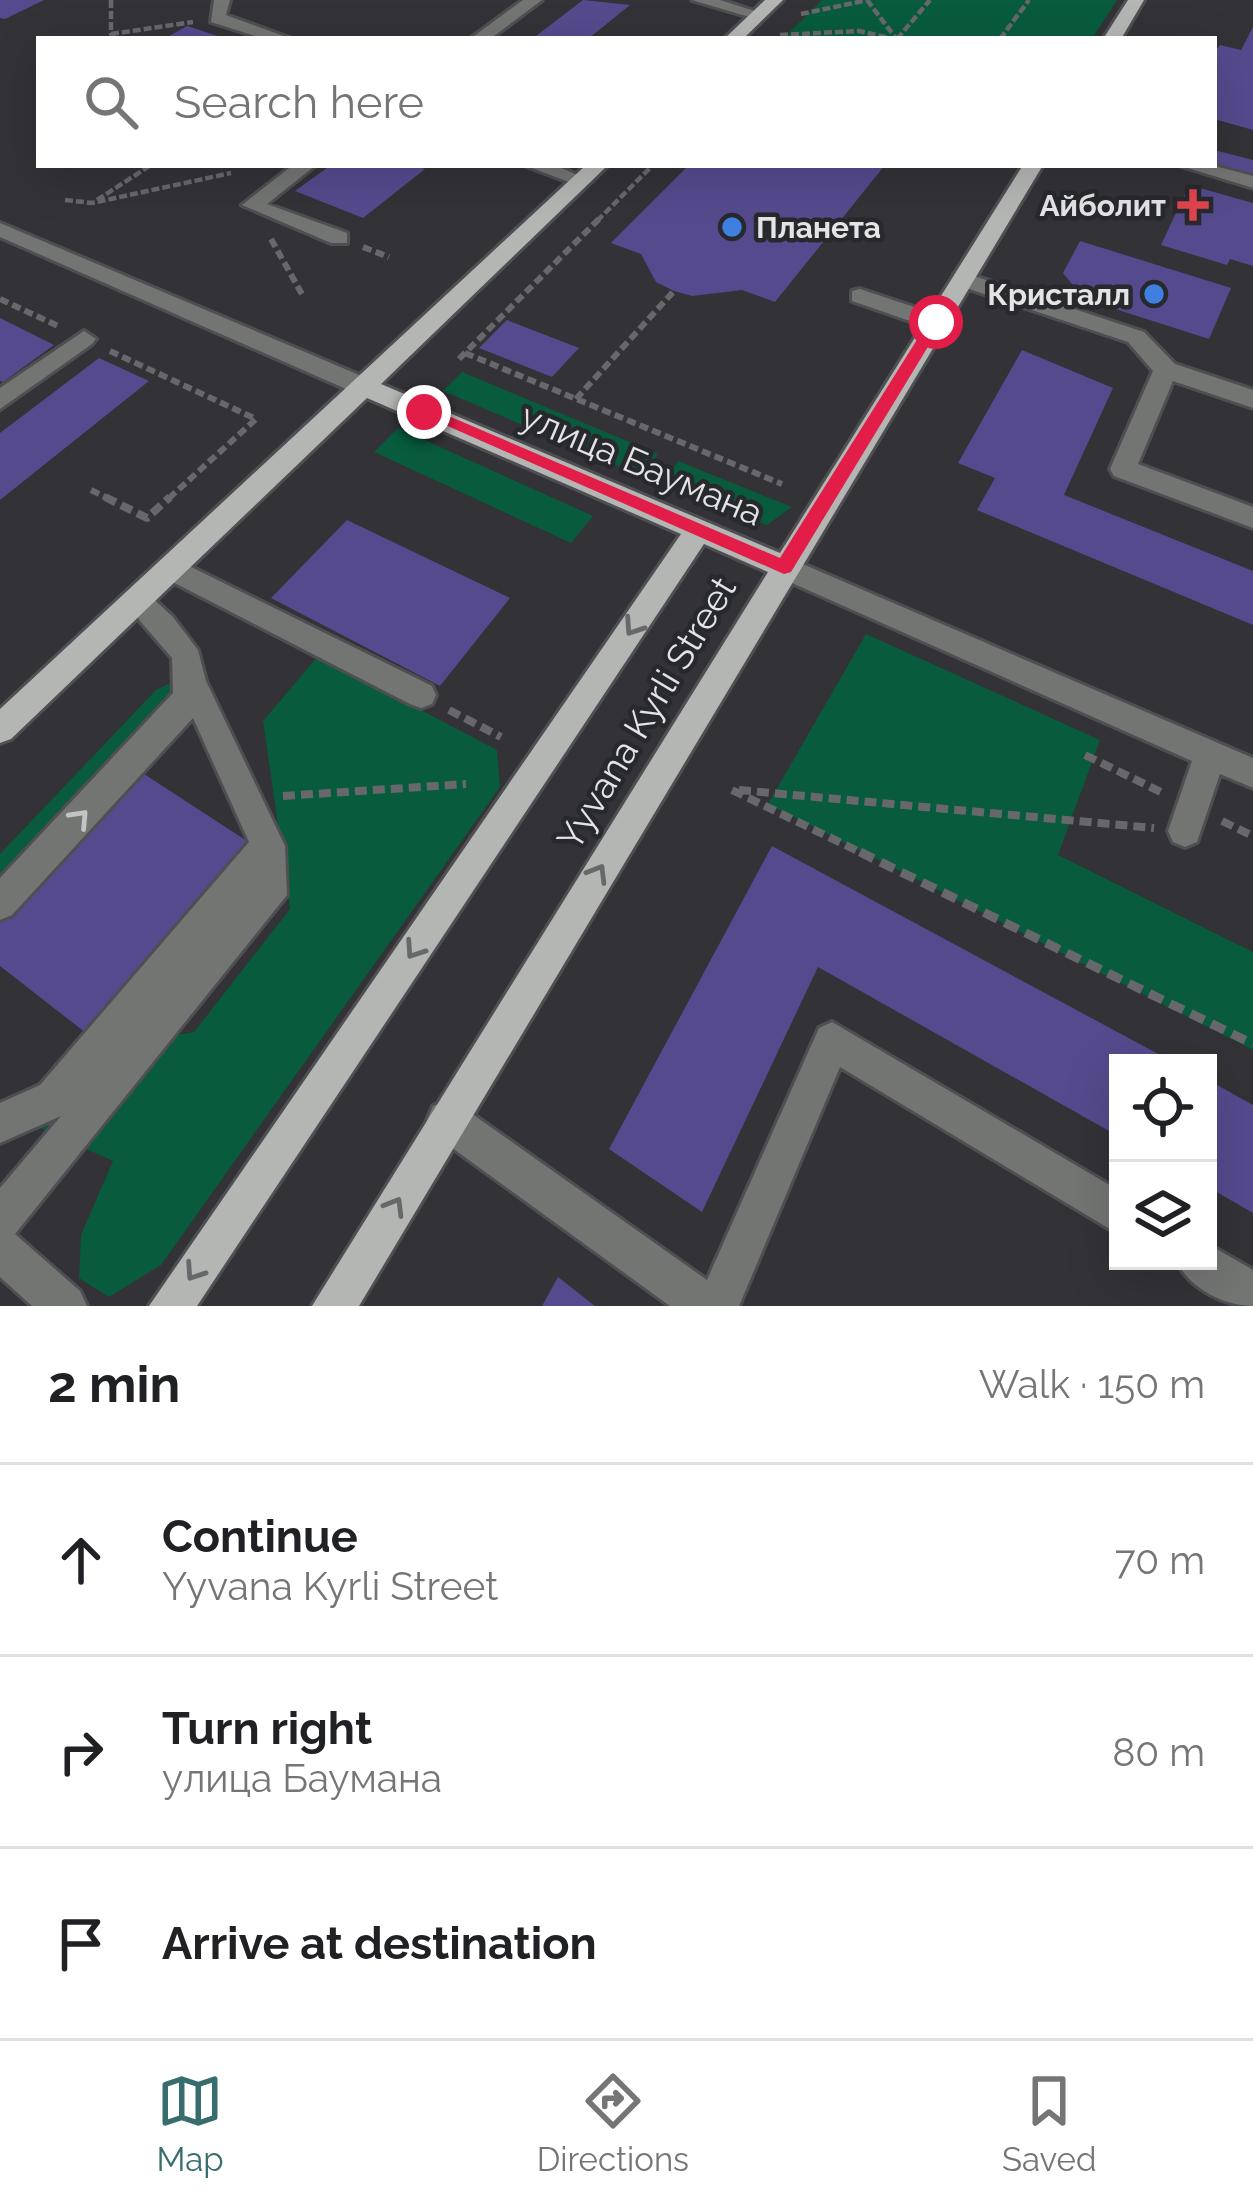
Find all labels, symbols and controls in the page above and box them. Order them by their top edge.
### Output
search box [36,36,1217,168]
icon: search [78,69,144,135]
text: Search here [174,76,424,129]
place label: Айболит [1039,188,1166,223]
marker: Айболит [1177,189,1209,221]
place label: Планета [756,210,881,245]
marker: Планета [719,214,745,240]
place label: Кристалл [987,277,1130,312]
marker: Кристалл [1141,281,1167,307]
route start [909,295,963,349]
route end [397,385,451,439]
street label: улица Баумана [515,394,769,534]
street label: Yyvana Kyrli Street [548,569,744,857]
one-way arrow [625,614,647,636]
one-way arrow [66,810,88,831]
one-way arrow [584,864,606,886]
one-way arrow [406,936,428,958]
map controls [1109,1054,1217,1270]
button: locate [1109,1054,1217,1162]
button: layers [1109,1162,1217,1270]
one-way arrow [380,1197,403,1219]
one-way arrow [187,1259,209,1281]
text: 2 min [48,1354,180,1414]
text: Walk · 150 m [979,1361,1205,1407]
text: Continue [162,1510,358,1563]
icon: ahead [48,1527,114,1593]
text: 70 m [1115,1537,1205,1583]
text: Yyvana Kyrli Street [162,1563,498,1609]
text: Turn right [162,1702,372,1755]
icon: right [48,1719,114,1785]
text: 80 m [1112,1729,1205,1775]
text: улица Баумана [162,1755,442,1801]
icon: arrive [48,1911,114,1977]
text: Arrive at destination [162,1917,597,1970]
tab: Map [157,2068,224,2179]
tab: Directions [537,2068,689,2179]
tab: Saved [1002,2068,1096,2179]

